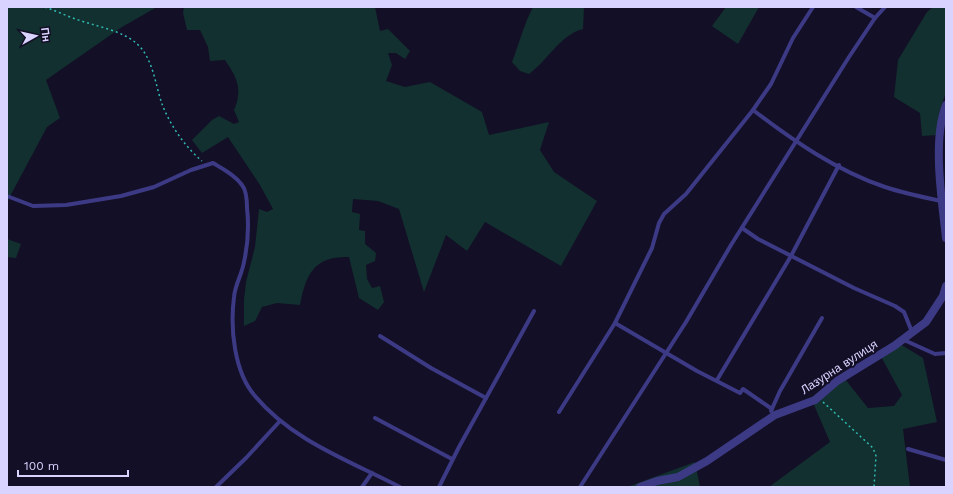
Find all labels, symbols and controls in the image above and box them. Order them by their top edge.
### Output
north arrow [16,16,56,56]
text: Пн [38,27,53,43]
street label: Лазурна вулиця [798,337,880,397]
scale bar [18,452,128,478]
text: 100 m [24,459,59,473]

